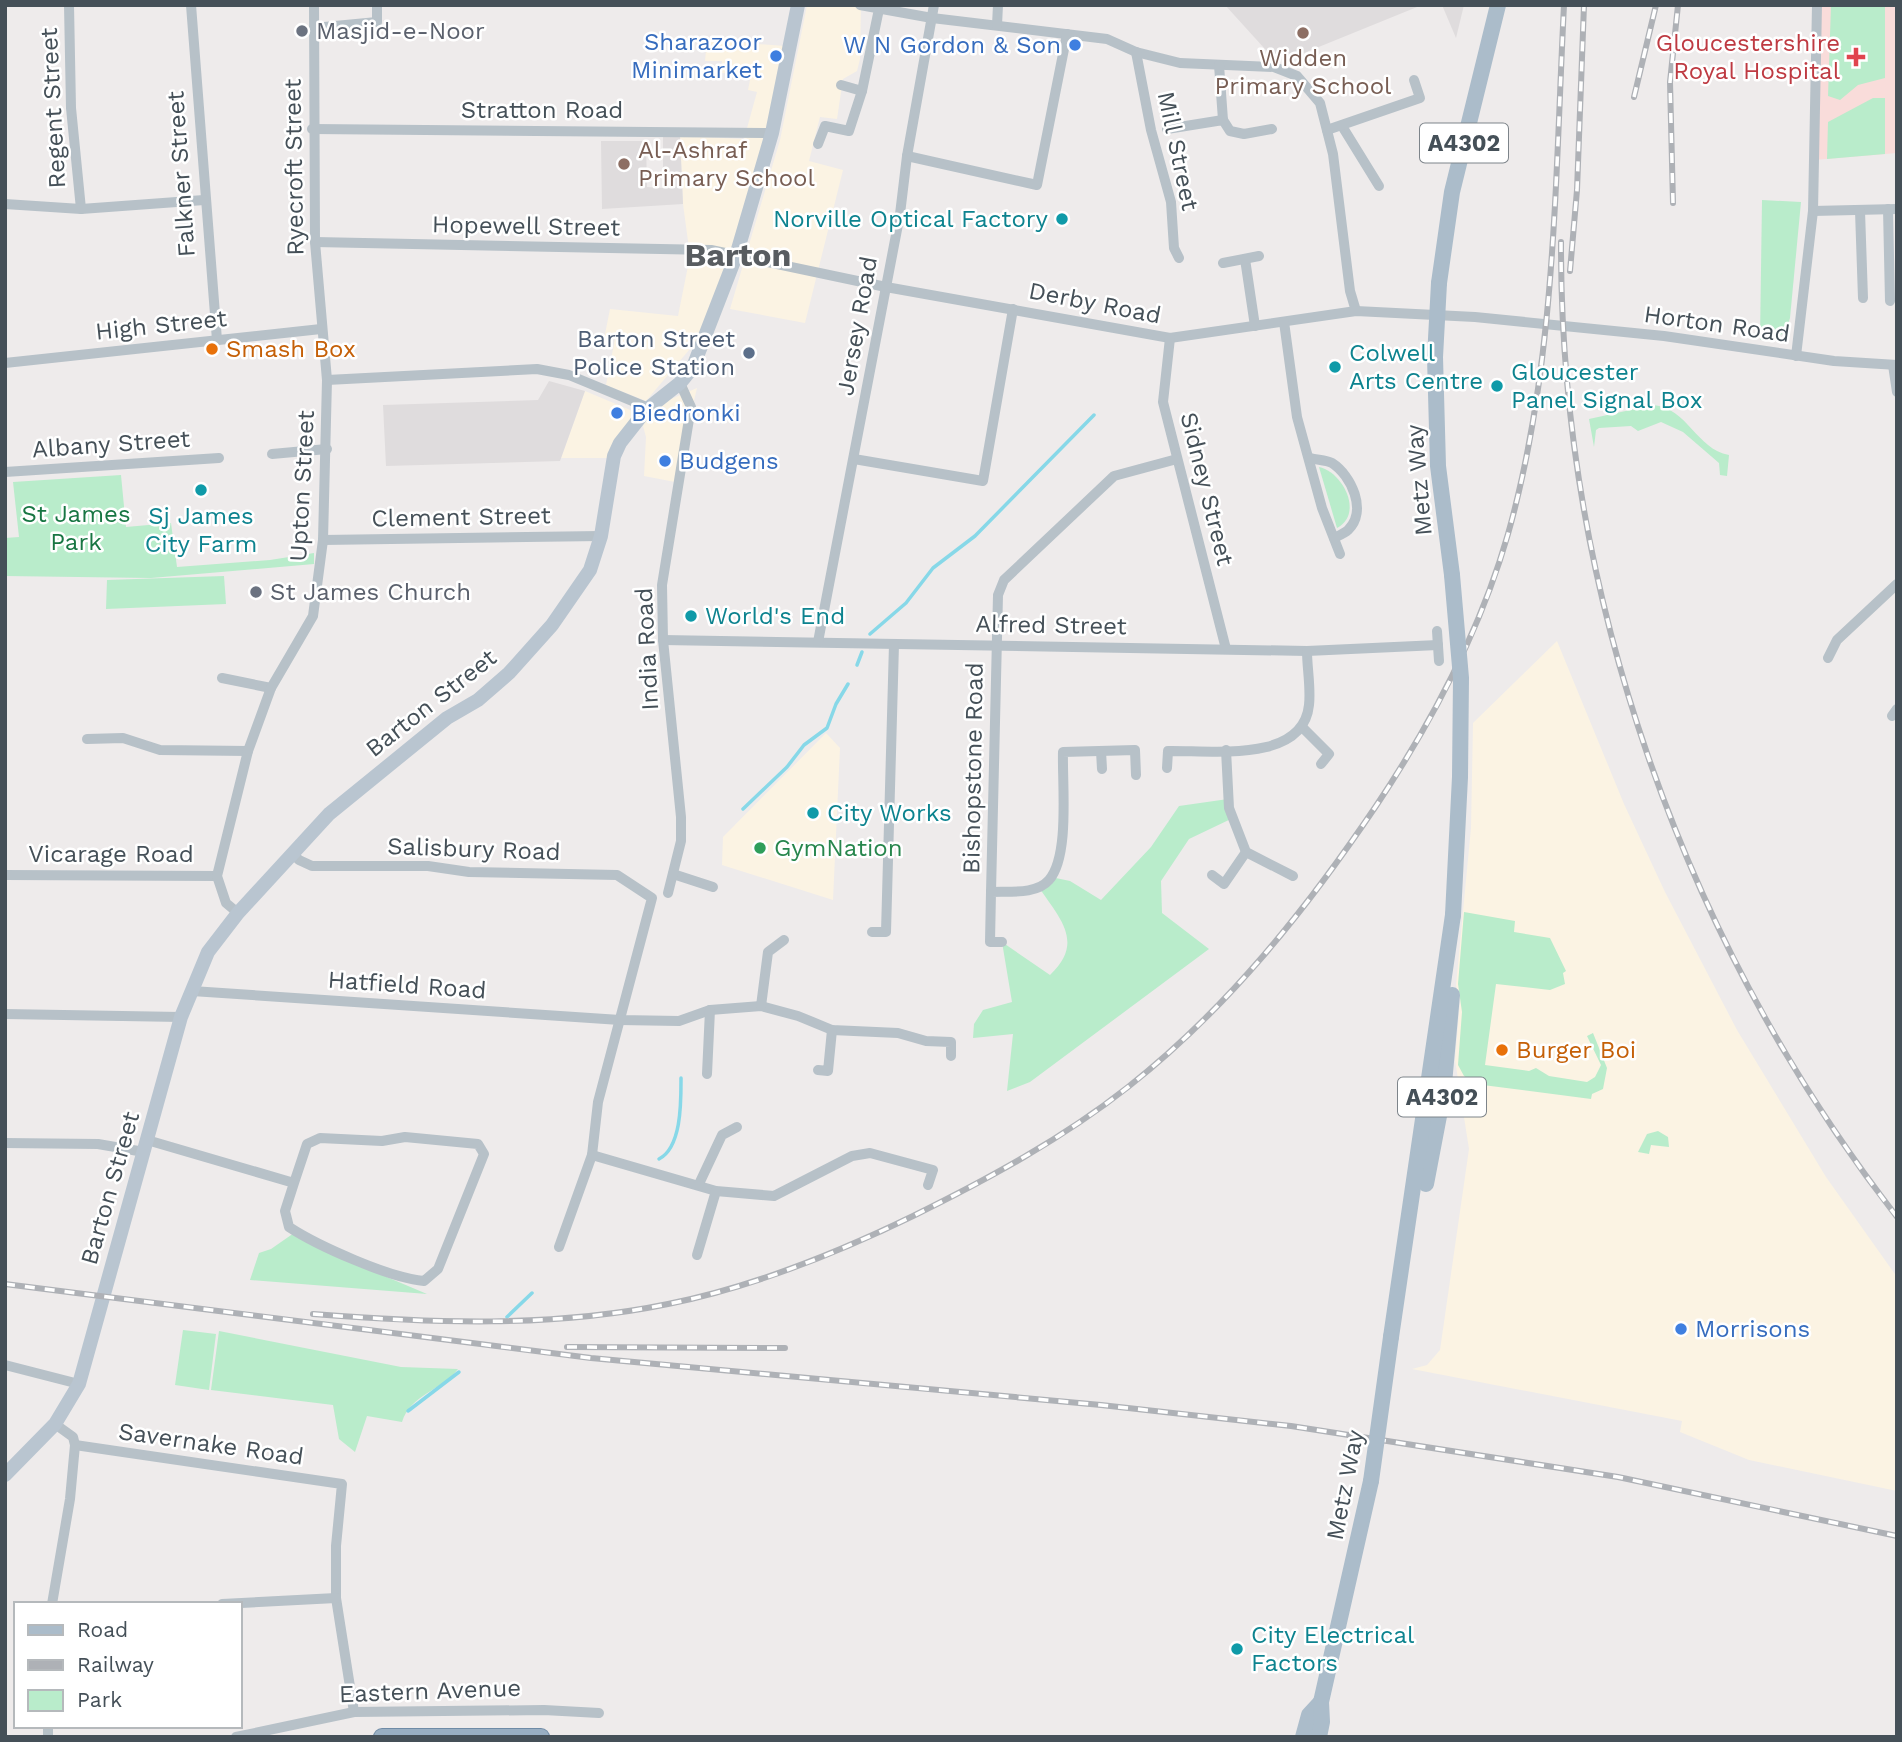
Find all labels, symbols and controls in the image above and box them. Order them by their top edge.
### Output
place label: Masjid-e-Noor [316,17,485,45]
marker: Masjid-e-Noor [294,23,310,39]
marker: Widden Primary School [1295,25,1311,41]
street label: Regent Street [35,27,71,189]
place label: Sharazoor Minimarket [631,28,762,84]
place label: Gloucestershire Royal Hospital [1656,29,1841,85]
place label: W N Gordon & Son [843,31,1061,59]
marker: W N Gordon & Son [1067,37,1083,53]
place label: Widden Primary School [1215,44,1392,100]
marker: Gloucestershire Royal Hospital [1846,47,1866,67]
marker: Sharazoor Minimarket [768,48,784,64]
street label: Ryecroft Street [278,78,310,256]
street label: Mill Street [1152,89,1204,213]
street label: Falkner Street [161,90,201,258]
street label: Stratton Road [461,96,623,124]
road number: A4302 [1420,124,1508,162]
place label: Al-Ashraf Primary School [638,136,816,192]
marker: Al-Ashraf Primary School [616,156,632,172]
place label: Norville Optical Factory [773,205,1049,233]
street label: Hopewell Street [432,210,620,242]
marker: Norville Optical Factory [1054,211,1070,227]
district label: Barton [685,236,791,274]
street label: Jersey Road [831,254,883,398]
street label: Derby Road [1026,276,1164,330]
street label: Horton Road [1642,300,1792,348]
street label: High Street [94,304,228,346]
place label: Barton Street Police Station [573,325,735,381]
place label: Smash Box [226,335,356,363]
place label: Colwell Arts Centre [1349,339,1483,395]
marker: Smash Box [204,341,220,357]
marker: Barton Street Police Station [741,345,757,361]
place label: Gloucester Panel Signal Box [1511,358,1703,414]
marker: Colwell Arts Centre [1327,359,1343,375]
marker: Gloucester Panel Signal Box [1489,378,1505,394]
place label: Biedronki [631,399,741,427]
marker: Biedronki [609,405,625,421]
street label: Sidney Street [1174,409,1240,569]
street label: Upton Street [284,410,320,562]
street label: Metz Way [1400,423,1438,537]
street label: Albany Street [31,425,191,463]
place label: Budgens [679,447,779,475]
marker: Budgens [657,453,673,469]
marker: Sj James City Farm [193,482,209,498]
park label: St James Park [21,500,131,556]
street label: Clement Street [371,501,551,533]
place label: Sj James City Farm [145,502,257,558]
place label: St James Church [270,578,471,606]
marker: St James Church [248,584,264,600]
street label: India Road [630,587,664,711]
place label: World's End [705,602,845,630]
marker: World's End [683,608,699,624]
street label: Alfred Street [975,610,1127,640]
street label: Barton Street [360,643,502,763]
street label: Bishopstone Road [957,662,989,874]
place label: City Works [827,799,952,827]
marker: City Works [805,805,821,821]
street label: Salisbury Road [387,832,561,866]
place label: GymNation [774,834,903,862]
street label: Vicarage Road [28,840,194,868]
marker: GymNation [752,840,768,856]
street label: Hatfield Road [327,965,487,1005]
place label: Burger Boi [1516,1036,1636,1064]
marker: Burger Boi [1494,1042,1510,1058]
road number: A4302 [1398,1078,1486,1116]
street label: Barton Street [75,1108,145,1268]
place label: Morrisons [1695,1315,1810,1343]
marker: Morrisons [1673,1321,1689,1337]
street label: Savernake Road [117,1417,305,1471]
street label: Metz Way [1321,1427,1370,1542]
legend [14,1602,242,1728]
text: Road [77,1617,128,1642]
place label: City Electrical Factors [1251,1621,1415,1677]
marker: City Electrical Factors [1229,1641,1245,1657]
text: Railway [77,1652,154,1677]
street label: Eastern Avenue [338,1674,522,1708]
text: Park [77,1687,122,1712]

